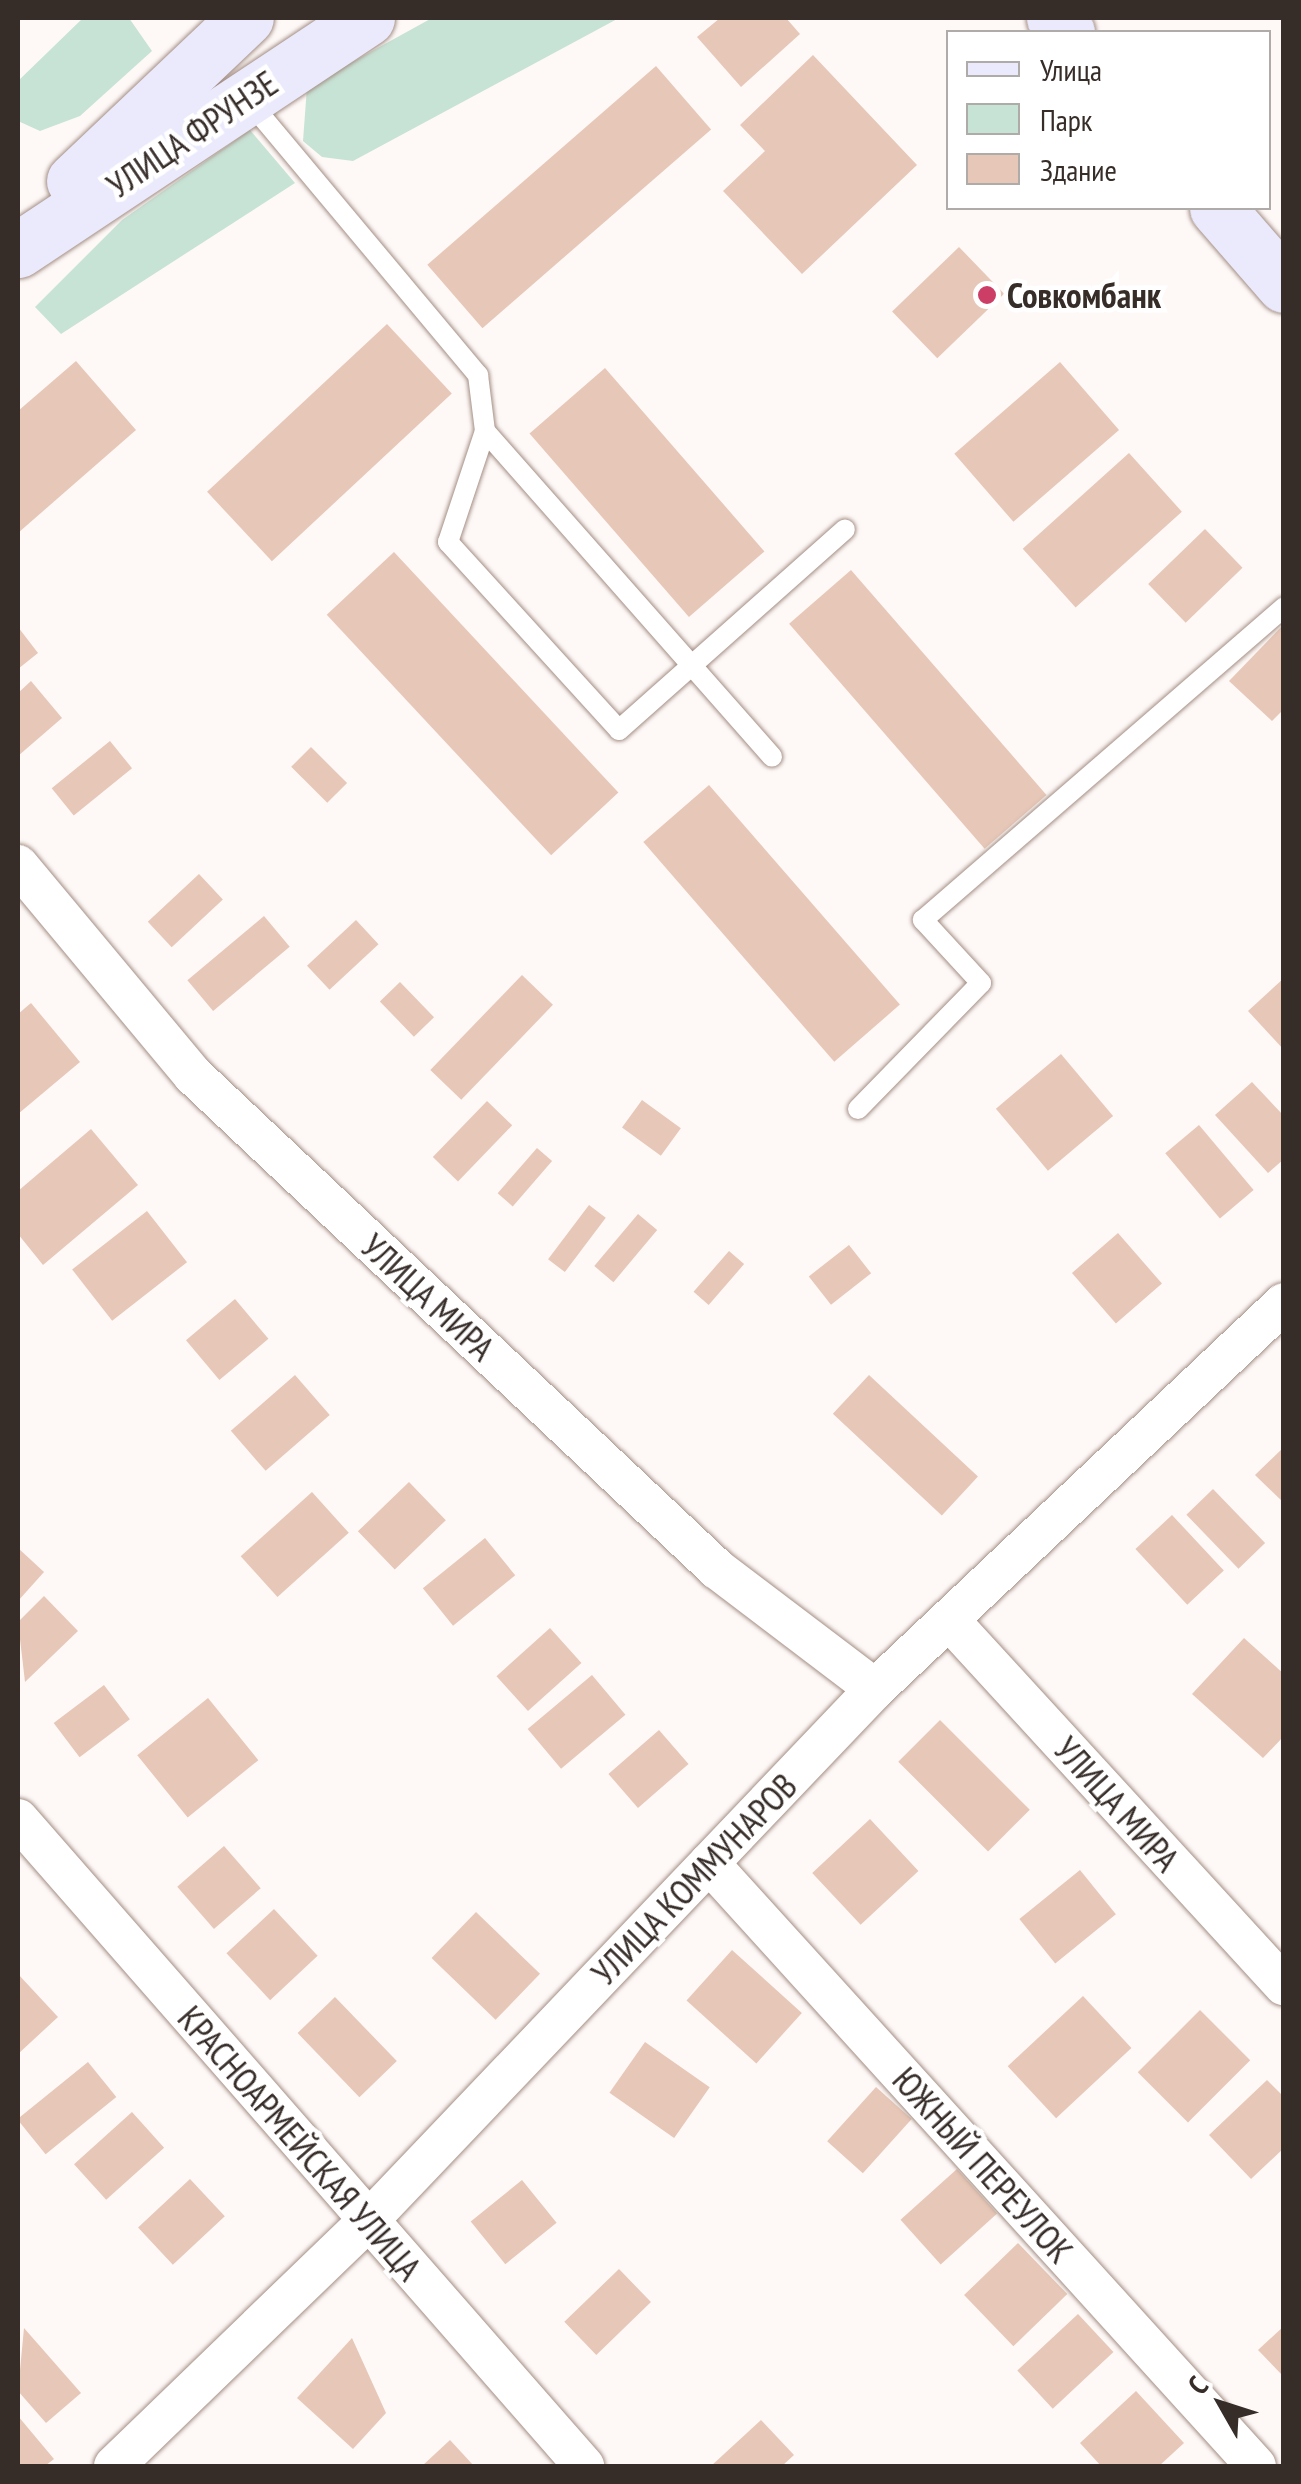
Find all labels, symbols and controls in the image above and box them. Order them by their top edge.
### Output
legend [946,30,1271,210]
text: Улица [1040,50,1102,89]
street label: УЛИЦА ФРУНЗЕ [98,61,286,207]
text: Парк [1040,100,1092,139]
text: Здание [1040,150,1117,189]
place label: Совкомбанк [1007,274,1161,316]
marker: Совкомбанк [976,284,998,306]
street label: УЛИЦА МИРА [353,1225,503,1369]
street label: УЛИЦА МИРА [1045,1728,1189,1880]
street label: УЛИЦА КОММУНАРОВ [582,1764,806,1994]
street label: КРАСНОАРМЕЙСКАЯ УЛИЦА [169,1997,431,2289]
street label: ЮЖНЫЙ ПЕРЕУЛОК [884,2059,1082,2271]
north arrow [1171,2354,1271,2454]
text: С [1179,2368,1216,2401]

